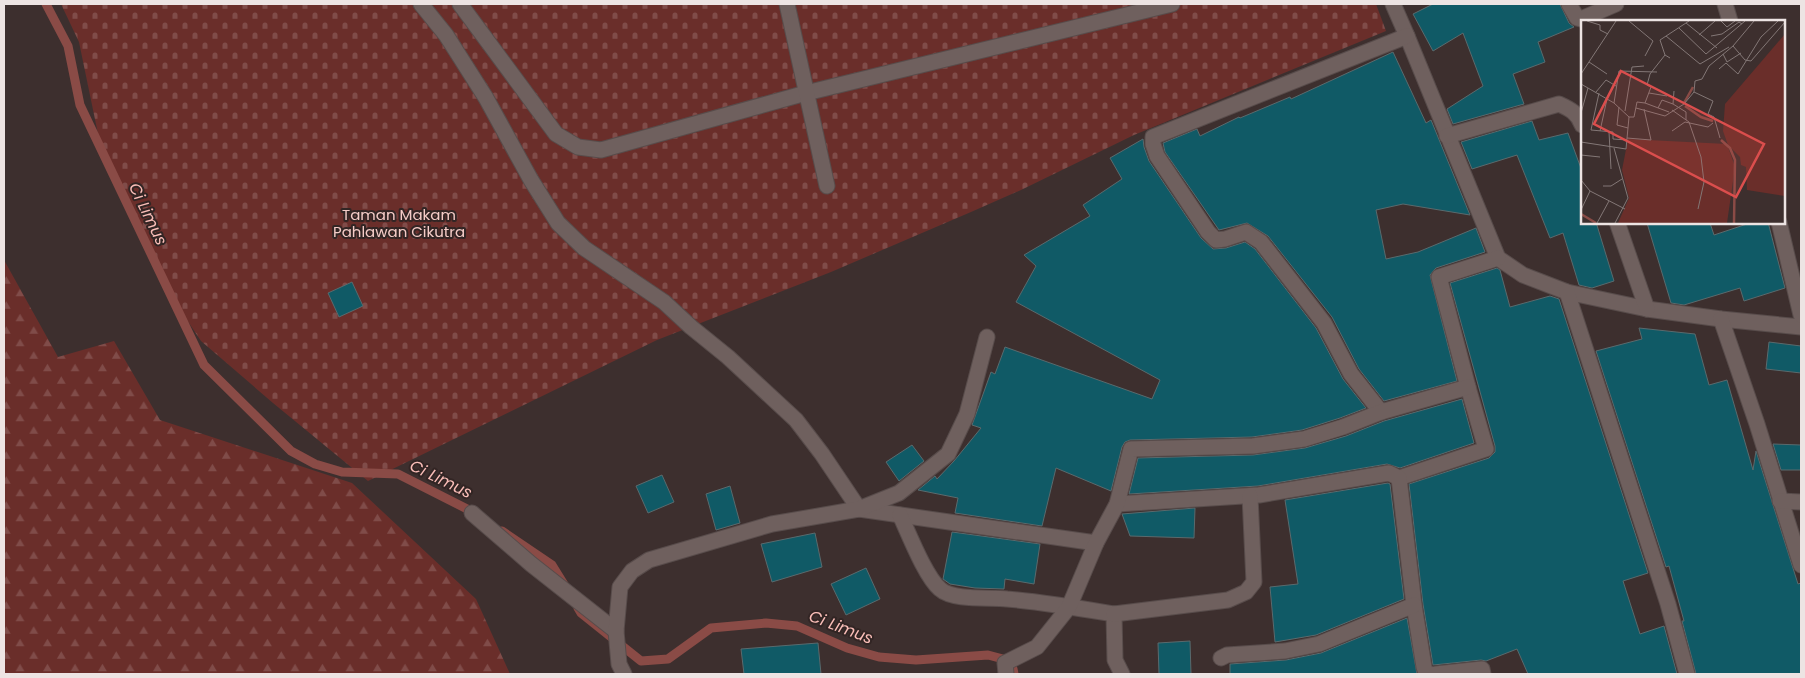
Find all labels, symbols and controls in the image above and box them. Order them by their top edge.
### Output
inset map [1581,20,1785,224]
water label: Ci Limus [123,179,173,249]
park label: Taman Makam Pahlawan Cikutra [333,204,465,242]
water label: Ci Limus [406,454,476,504]
water label: Ci Limus [806,604,876,650]

